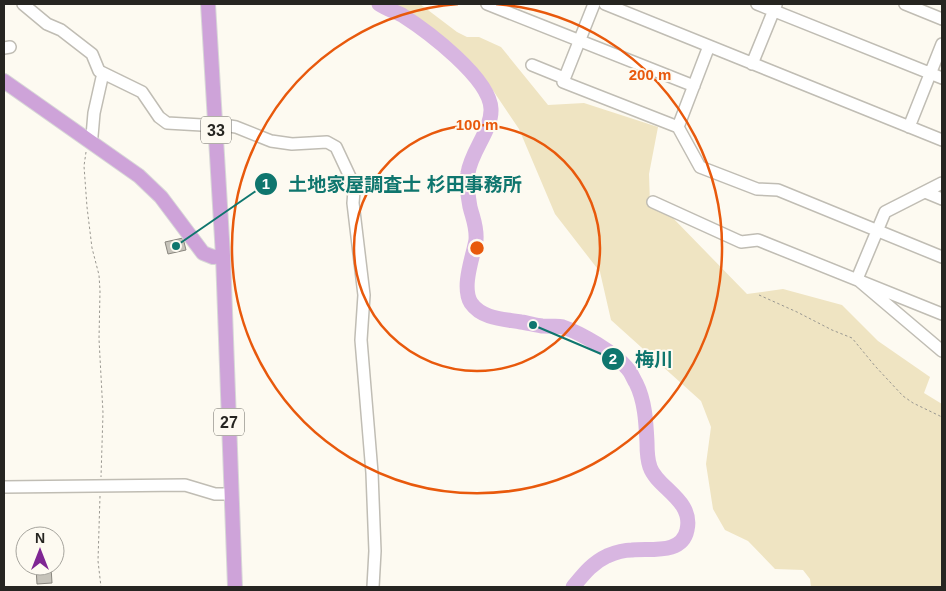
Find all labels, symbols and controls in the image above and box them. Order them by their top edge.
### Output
text: 200 m [629,66,671,83]
road number: 33 [201,116,231,144]
text: 100 m [456,116,498,133]
callout: 土地家屋調査士 杉田事務所 [253,167,531,201]
text: 土地家屋調査士 杉田事務所 [288,174,522,195]
text: 1 [262,175,270,192]
centre of rings [468,239,486,257]
callout: 梅川 [600,342,683,376]
text: 梅川 [635,349,673,370]
text: 2 [609,350,617,367]
road number: 27 [214,408,244,436]
north arrow [15,526,65,576]
text: N [35,530,45,546]

